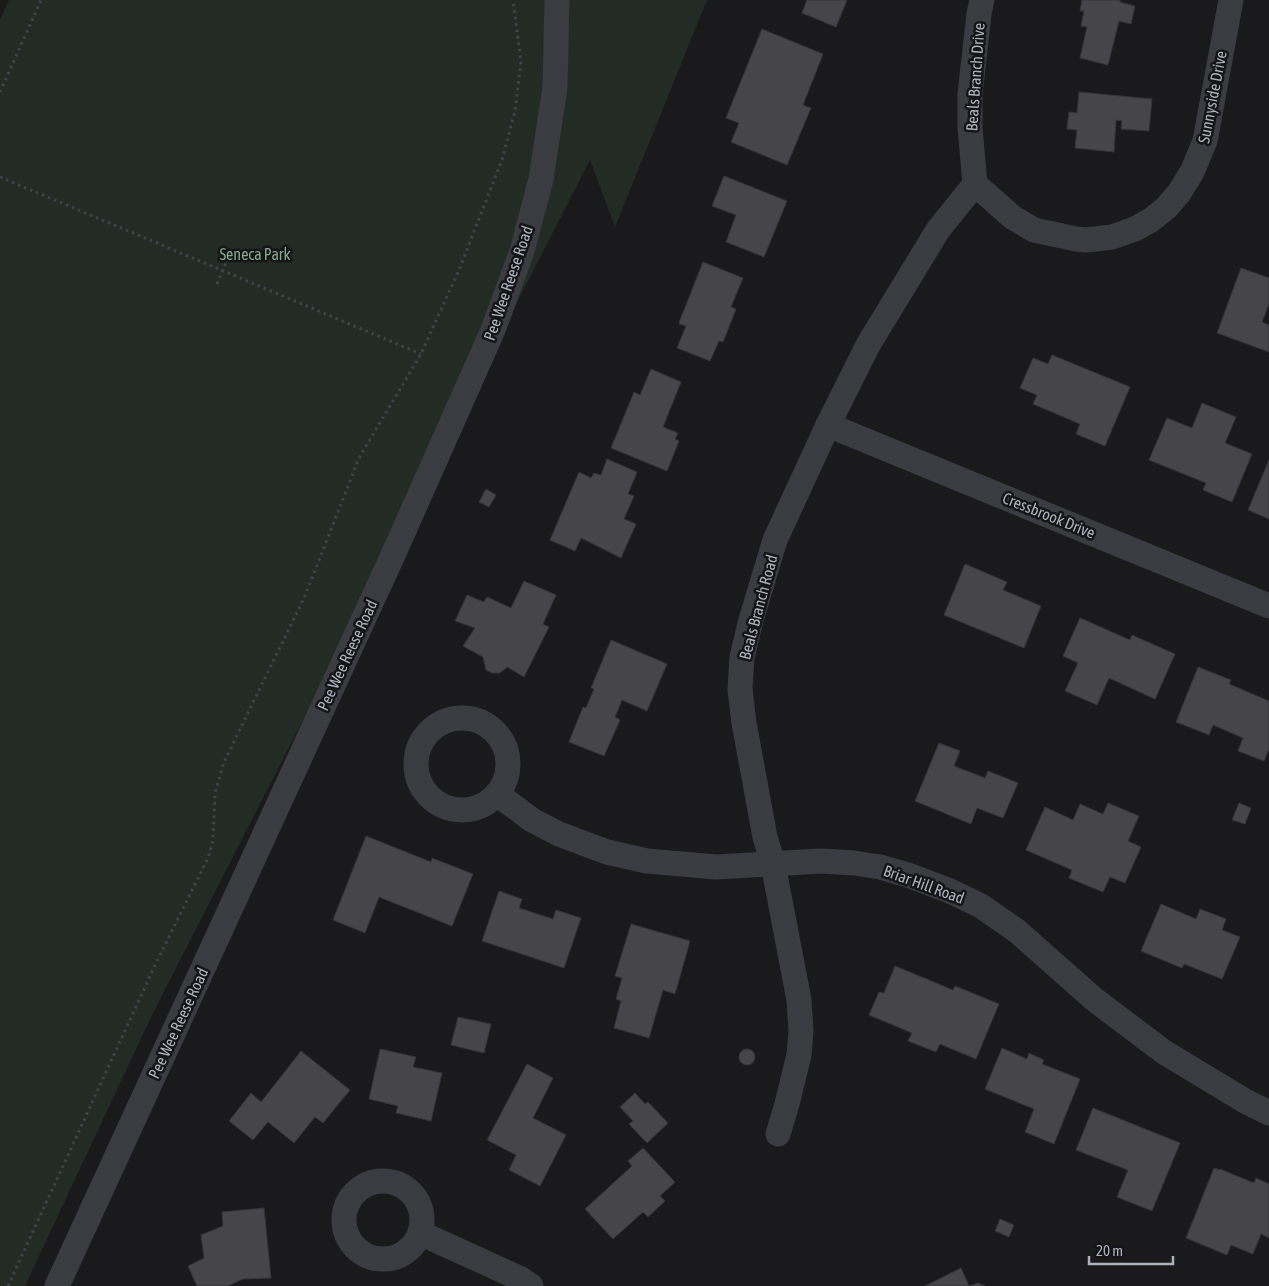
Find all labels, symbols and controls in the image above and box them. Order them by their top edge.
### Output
street label: Beals Branch Drive [962,22,988,132]
street label: Sunnyside Drive [1194,49,1231,145]
street label: Pee Wee Reese Road [480,223,536,343]
park label: Seneca Park [219,245,291,263]
street label: Cressbrook Drive [1000,488,1098,542]
street label: Beals Branch Road [735,553,781,661]
street label: Pee Wee Reese Road [313,597,381,713]
street label: Briar Hill Road [881,861,967,907]
street label: Pee Wee Reese Road [144,965,212,1081]
scale bar [1089,1234,1173,1266]
text: 20 m [1096,1242,1123,1259]

